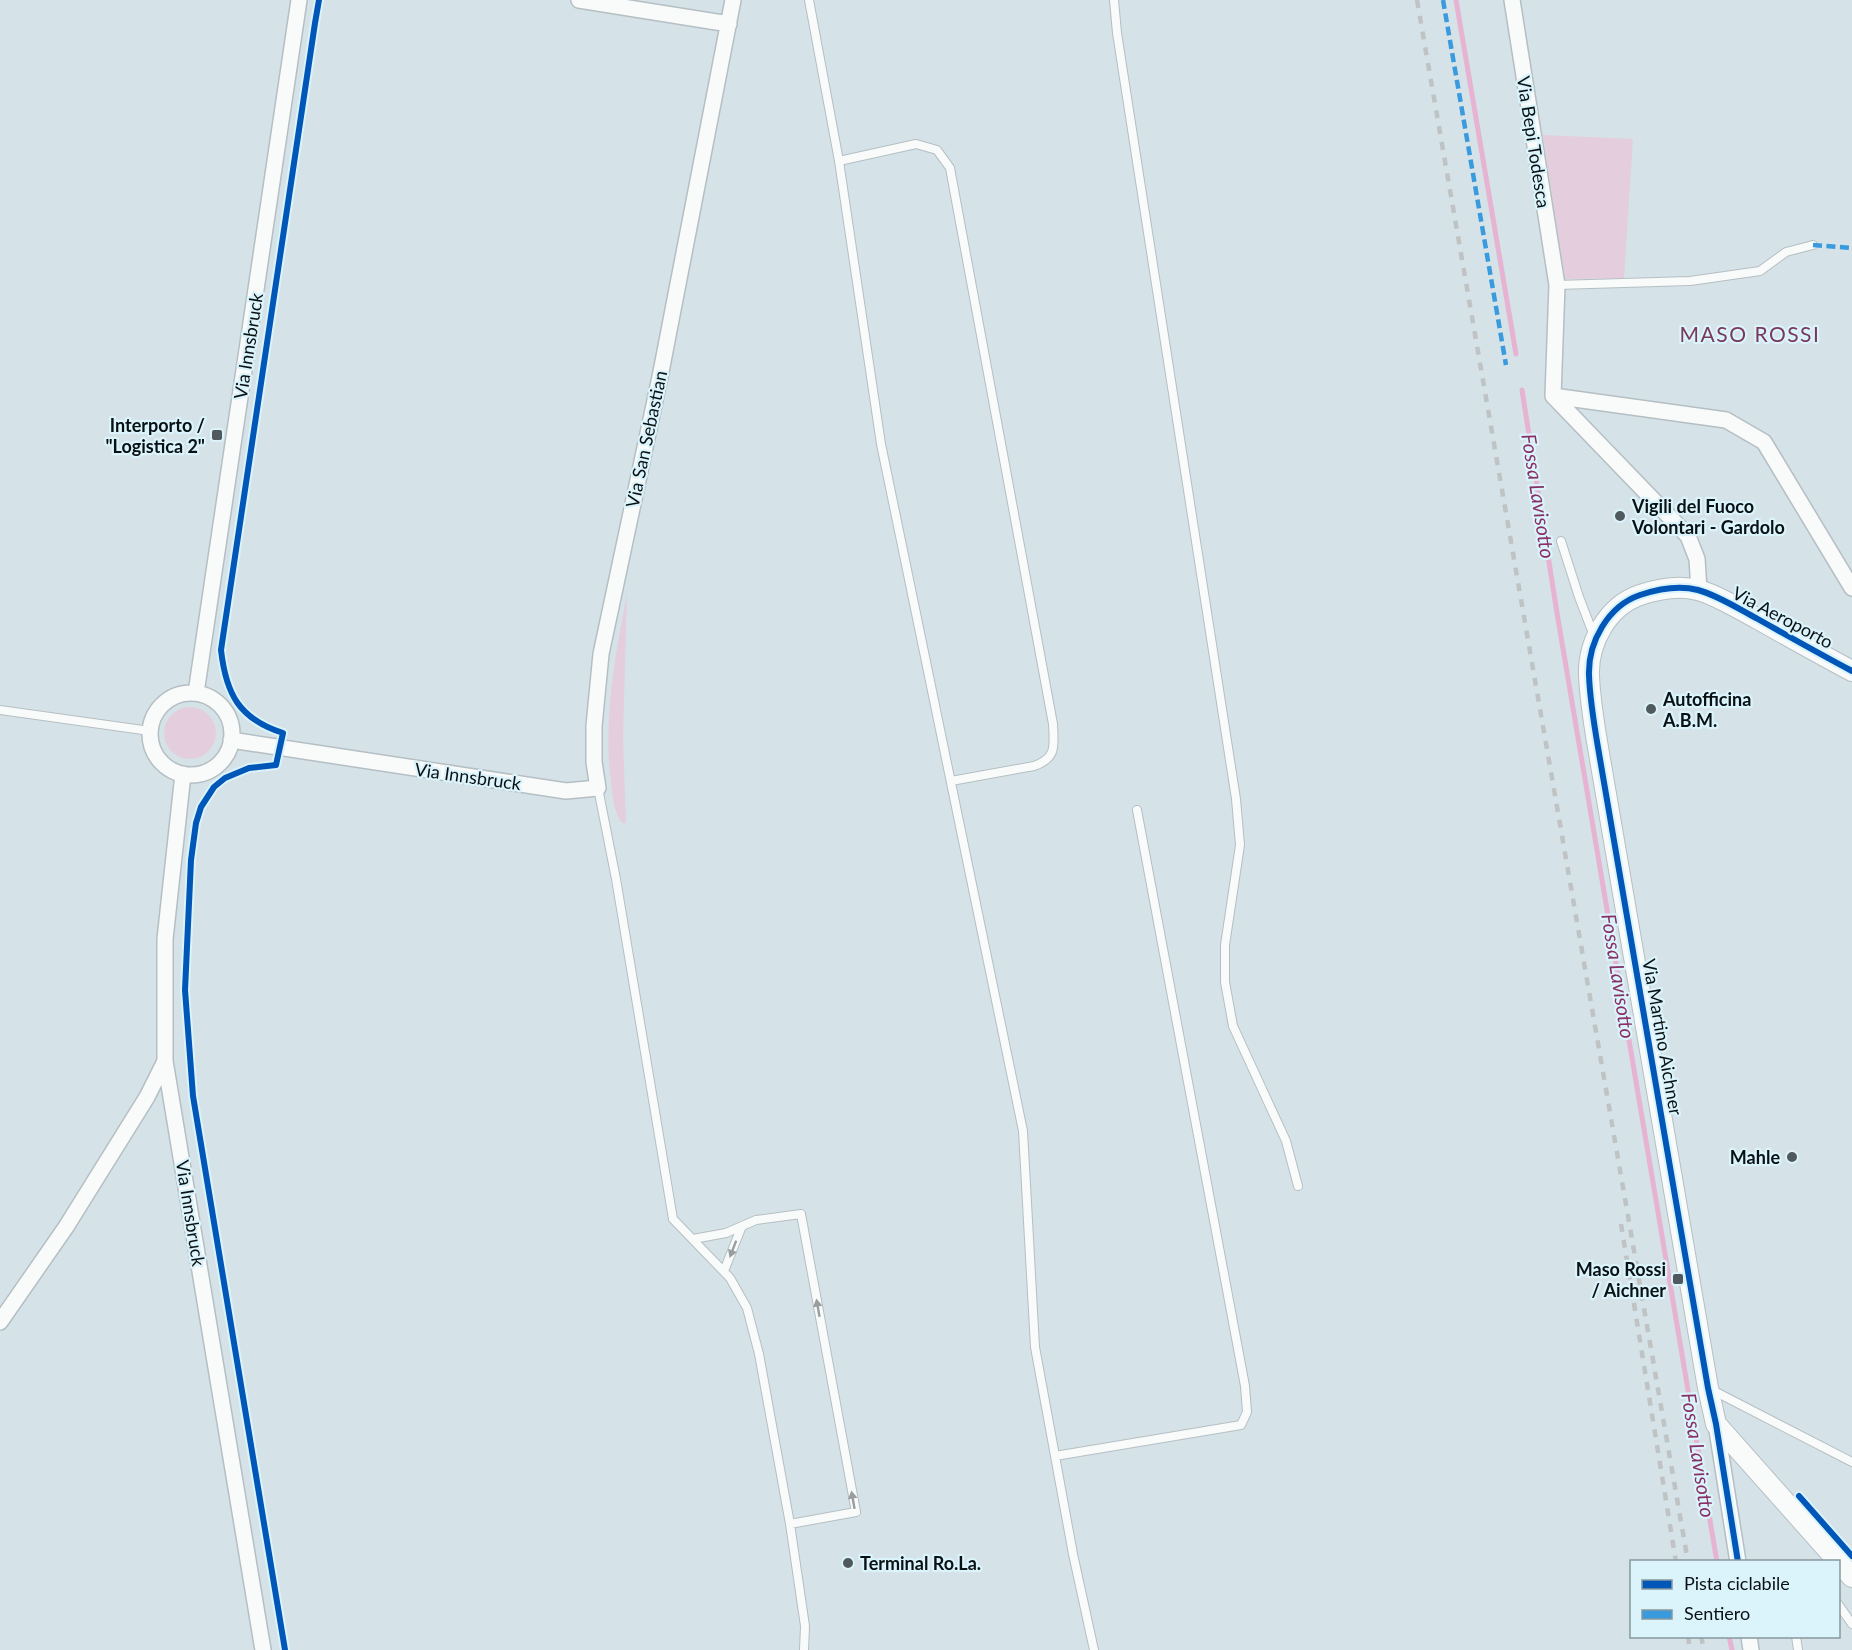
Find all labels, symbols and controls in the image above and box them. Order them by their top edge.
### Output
street label: Via Bepi Todesca [1513,75,1555,209]
street label: Via Innsbruck [229,290,267,401]
district label: MASO ROSSI [1680,321,1820,346]
street label: Via San Sebastian [621,369,671,509]
place label: Interporto / "Logistica 2" [105,414,205,457]
marker: Interporto / "Logistica 2" [210,428,224,442]
water label: Fossa Lavisotto [1517,432,1561,560]
place label: Vigili del Fuoco Volontari - Gardolo [1631,495,1785,538]
marker: Vigili del Fuoco Volontari - Gardolo [1613,509,1627,523]
street label: Via Aeroporto [1729,581,1837,653]
place label: Autofficina A.B.M. [1662,688,1751,731]
marker: Autofficina A.B.M. [1644,702,1658,716]
street label: Via Innsbruck [413,758,523,794]
water label: Fossa Lavisotto [1597,912,1641,1040]
street label: Via Martino Aichner [1638,957,1688,1117]
place label: Mahle [1730,1146,1780,1168]
marker: Mahle [1785,1150,1799,1164]
street label: Via Innsbruck [172,1158,210,1269]
one-way arrow [727,1240,737,1258]
place label: Maso Rossi / Aichner [1576,1258,1666,1301]
marker: Maso Rossi / Aichner [1671,1272,1685,1286]
one-way arrow [813,1298,822,1317]
water label: Fossa Lavisotto [1677,1391,1721,1519]
one-way arrow [848,1490,857,1509]
place label: Terminal Ro.La. [860,1552,981,1574]
marker: Terminal Ro.La. [841,1556,855,1570]
legend [1630,1560,1840,1638]
text: Pista ciclabile [1684,1572,1790,1594]
text: Sentiero [1684,1602,1750,1624]

